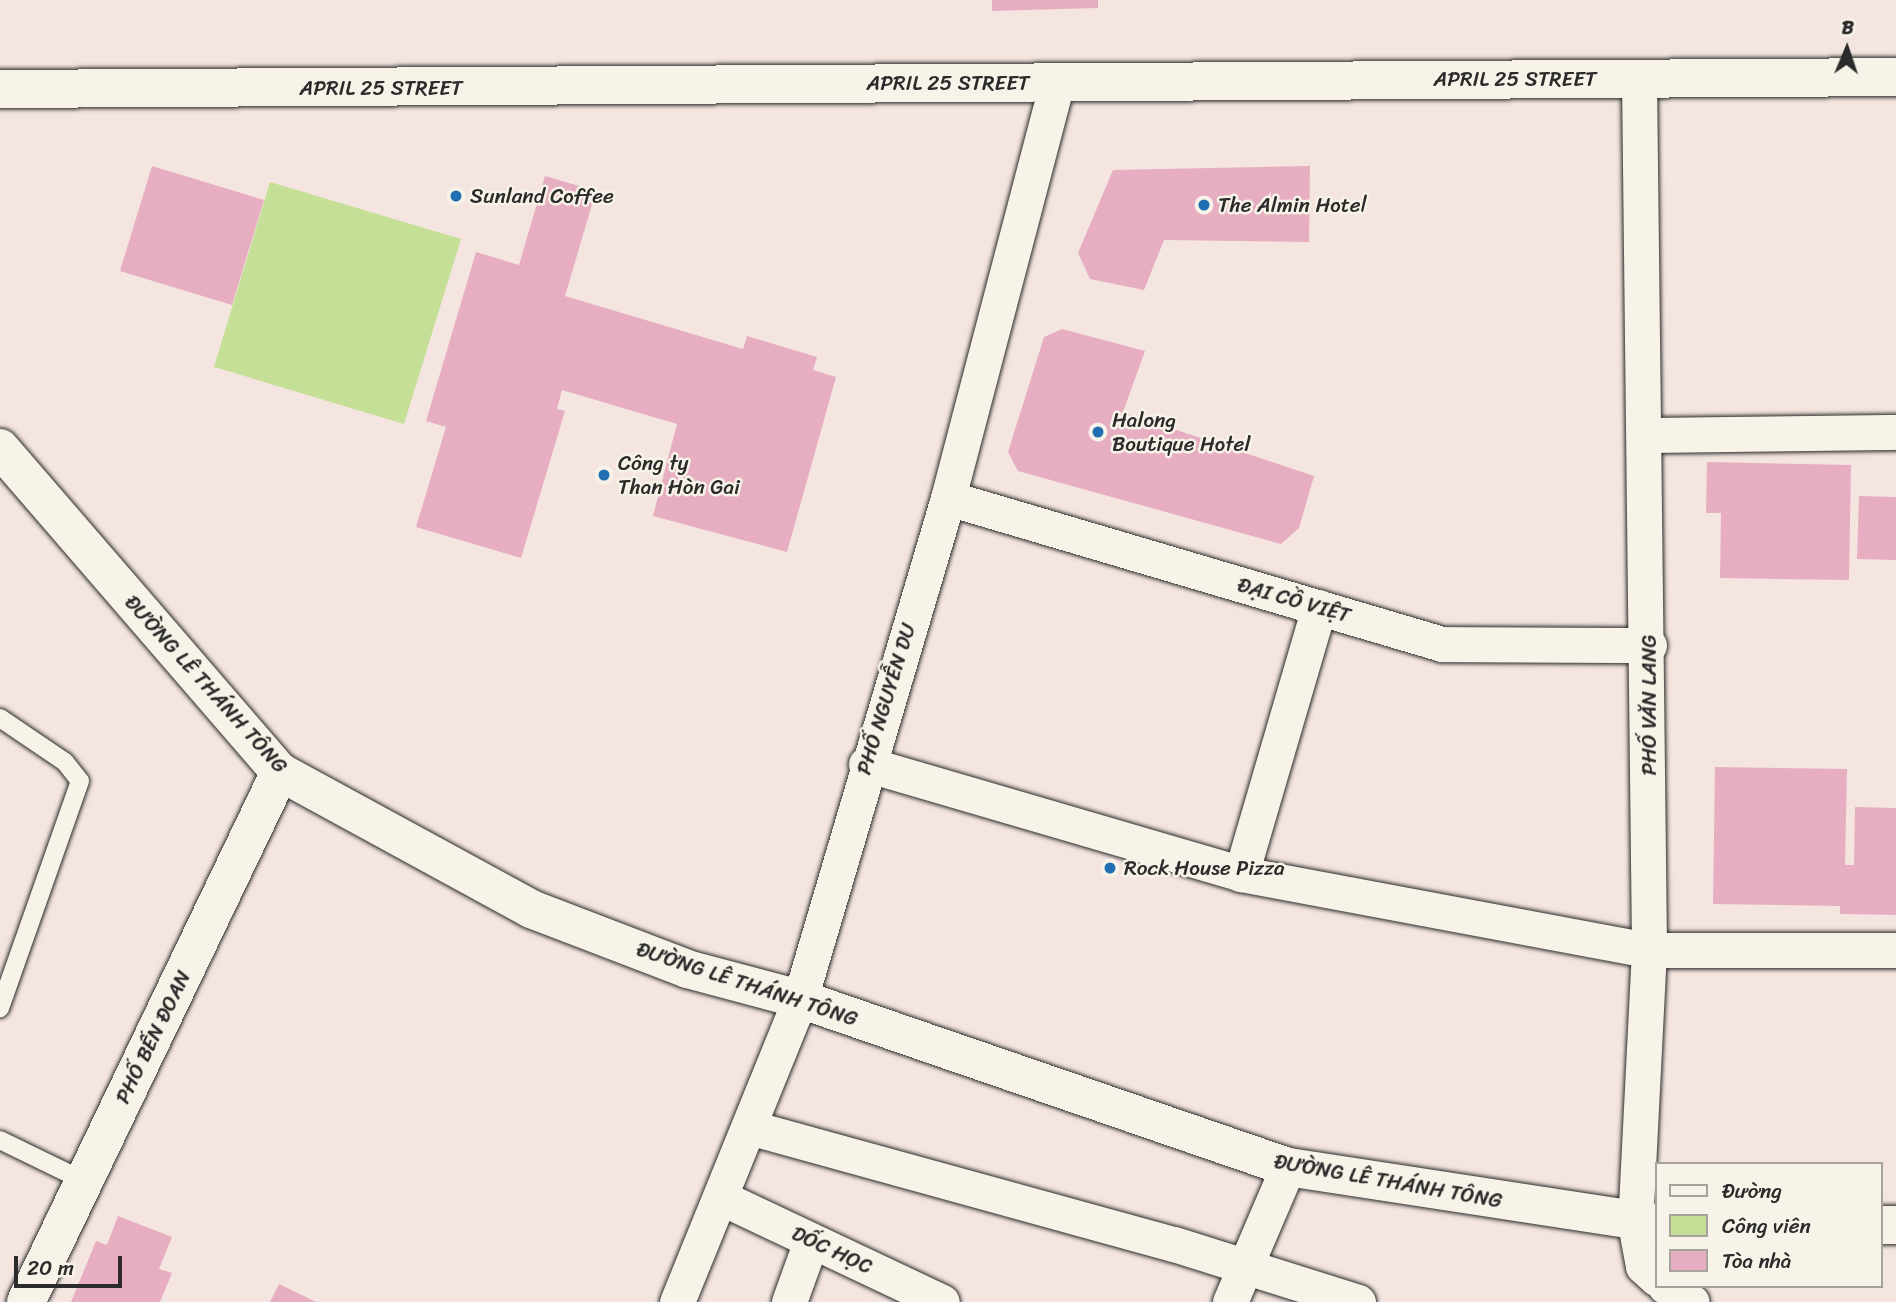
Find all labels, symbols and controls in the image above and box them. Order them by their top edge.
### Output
text: B [1841,11,1854,44]
north arrow [1812,14,1882,84]
street label: APRIL 25 STREET [1433,66,1597,92]
street label: APRIL 25 STREET [866,70,1030,96]
street label: APRIL 25 STREET [299,75,463,101]
place label: Sunland Coffee [470,183,614,209]
marker: Sunland Coffee [448,188,464,204]
place label: The Almin Hotel [1218,192,1367,218]
marker: The Almin Hotel [1196,197,1212,213]
place label: Halong Boutique Hotel [1112,407,1251,457]
marker: Halong Boutique Hotel [1090,424,1106,440]
place label: Công ty Than Hòn Gai [618,450,740,500]
marker: Công ty Than Hòn Gai [596,467,612,483]
street label: ĐẠI CỒ VIỆT [1235,572,1353,628]
street label: ĐƯỜNG LÊ THÁNH TÔNG [119,590,293,778]
street label: PHỐ NGUYỄN DU [851,620,921,778]
street label: PHỐ VĂN LANG [1636,634,1662,776]
place label: Rock House Pizza [1124,855,1286,881]
marker: Rock House Pizza [1102,860,1118,876]
street label: ĐƯỜNG LÊ THÁNH TÔNG [633,936,861,1032]
street label: PHỐ BẾN ĐOAN [110,966,196,1108]
street label: ĐƯỜNG LÊ THÁNH TÔNG [1272,1149,1504,1213]
legend [1654,1162,1882,1288]
text: Đường [1722,1172,1782,1210]
text: Công viên [1722,1207,1811,1245]
street label: DỐC HỌC [788,1220,876,1280]
scale bar [18,1242,126,1286]
text: Tòa nhà [1722,1242,1791,1280]
text: 20 m [27,1249,74,1287]

